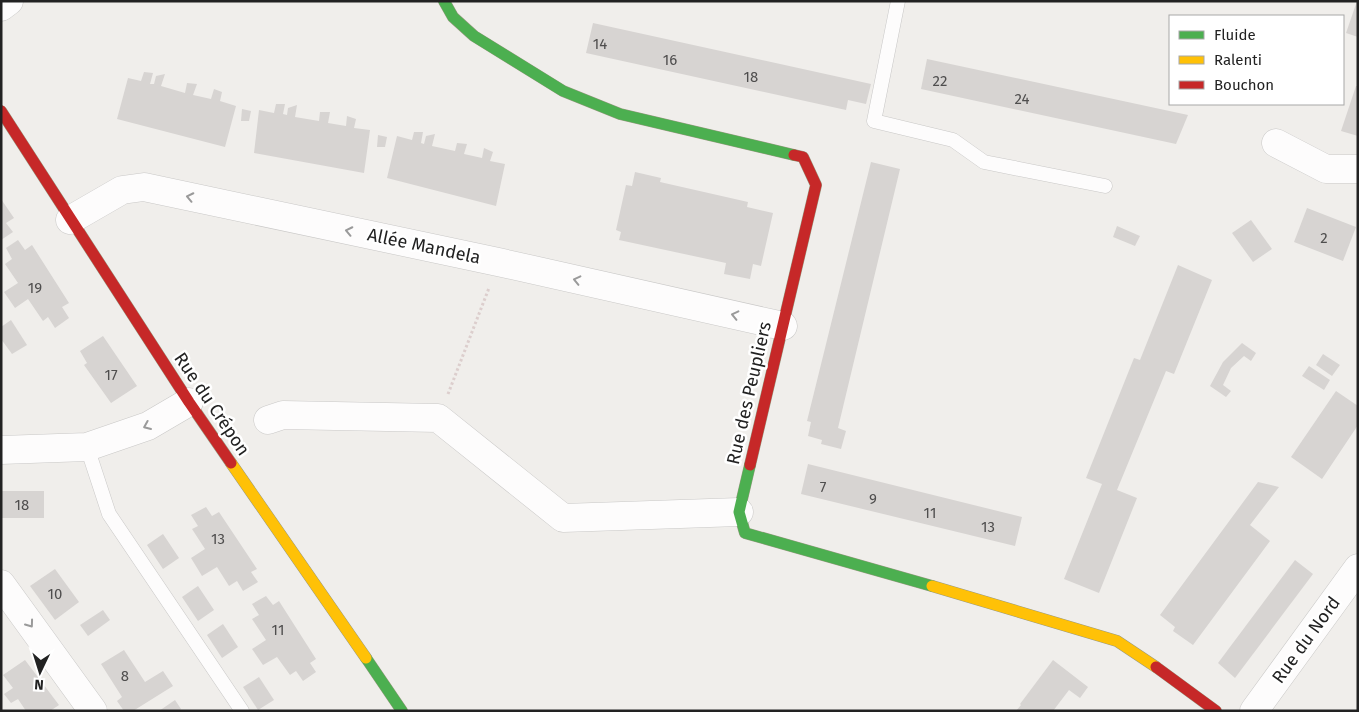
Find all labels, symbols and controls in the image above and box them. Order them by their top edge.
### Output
legend [1169,15,1344,105]
text: Fluide [1214,26,1256,44]
house number: 14 [593,35,607,53]
house number: 16 [663,51,677,69]
text: Ralenti [1214,51,1262,69]
house number: 18 [744,68,758,86]
house number: 22 [933,72,947,90]
text: Bouchon [1214,76,1274,94]
house number: 24 [1014,90,1030,108]
one-way arrow [186,192,195,203]
street label: Allée Mandela [365,223,483,269]
one-way arrow [345,226,354,237]
house number: 2 [1320,229,1328,247]
one-way arrow [572,275,581,286]
house number: 19 [28,279,42,297]
one-way arrow [731,310,740,321]
street label: Rue des Peupliers [722,319,776,467]
street label: Rue du Crépon [169,348,255,460]
house number: 17 [104,366,118,384]
one-way arrow [143,420,152,431]
house number: 7 [820,478,827,496]
house number: 9 [869,490,877,508]
house number: 18 [15,496,29,514]
house number: 11 [924,504,936,522]
house number: 13 [981,518,995,536]
house number: 13 [211,530,225,548]
house number: 10 [48,585,62,603]
street label: Rue du Nord [1267,592,1345,688]
one-way arrow [24,618,33,627]
house number: 11 [272,621,284,639]
north arrow [15,647,65,697]
house number: 8 [121,667,129,685]
text: N [34,676,44,693]

